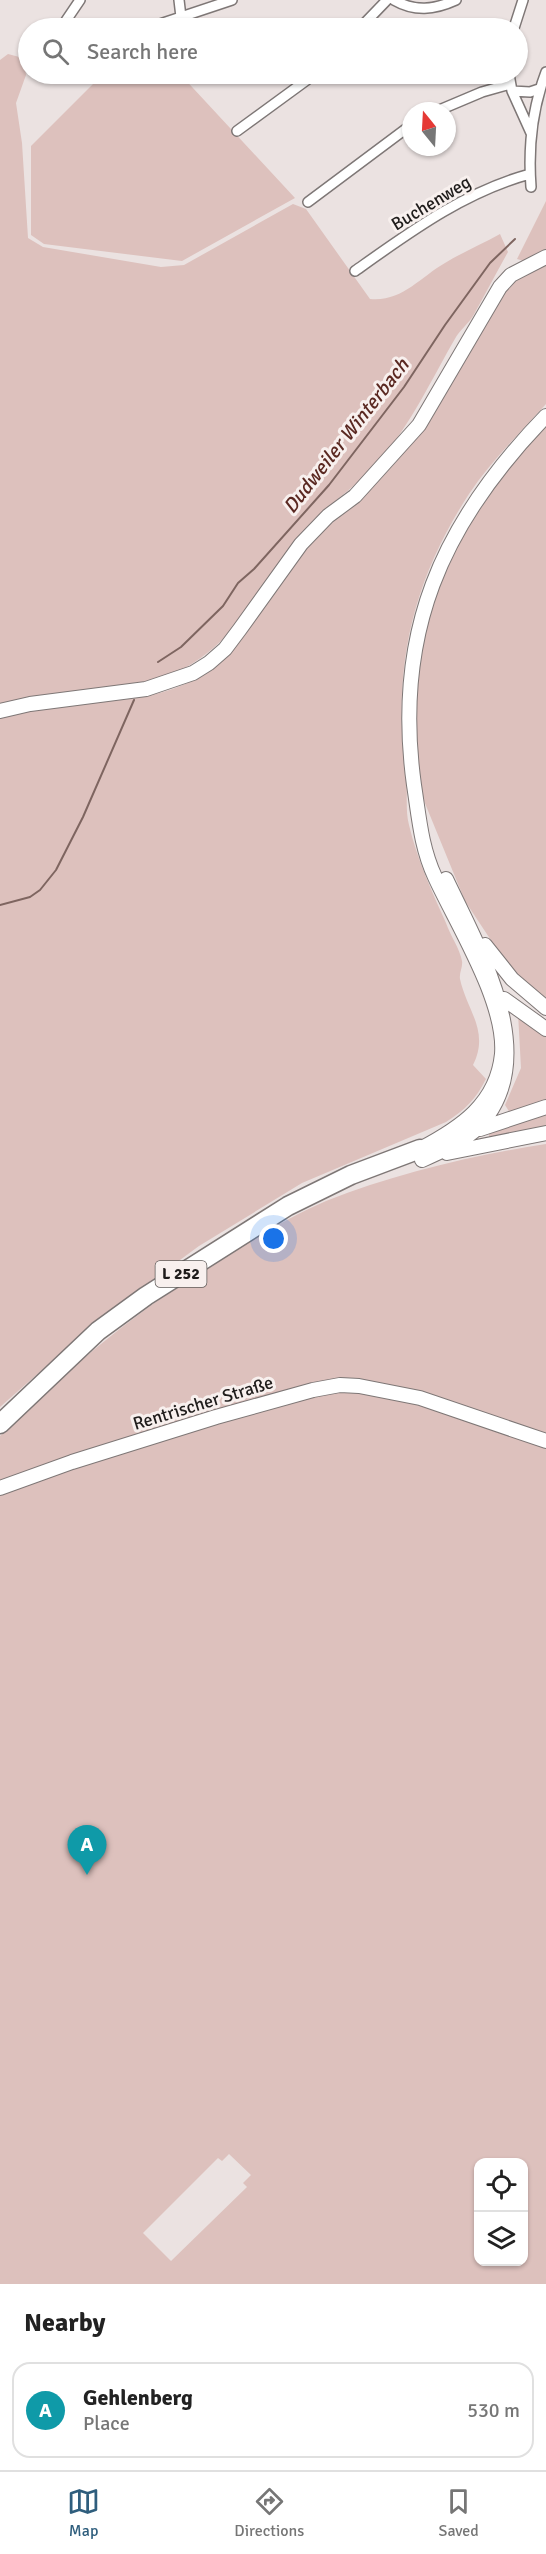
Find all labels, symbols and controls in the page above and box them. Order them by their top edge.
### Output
search box [18,18,528,84]
icon: search [39,35,72,68]
text: Search here [87,38,198,65]
north arrow [402,102,456,156]
street label: Buchenweg [387,171,475,235]
water label: Dudweiler Winterbach [278,353,415,519]
your location [259,1224,288,1253]
road number: L 252 [156,1261,207,1287]
street label: Rentrischer Straße [130,1371,276,1435]
pin: A [68,1826,106,1875]
map controls [474,2158,528,2266]
button: locate [474,2158,528,2212]
button: layers [474,2212,528,2266]
text: Nearby [24,2307,105,2339]
text: Gehlenberg [83,2384,193,2411]
text: A [39,2398,52,2423]
text: 530 m [467,2398,520,2423]
text: Place [83,2411,130,2436]
tab: Map [67,2485,100,2541]
tab: Directions [234,2485,304,2541]
tab: Saved [439,2485,479,2541]

